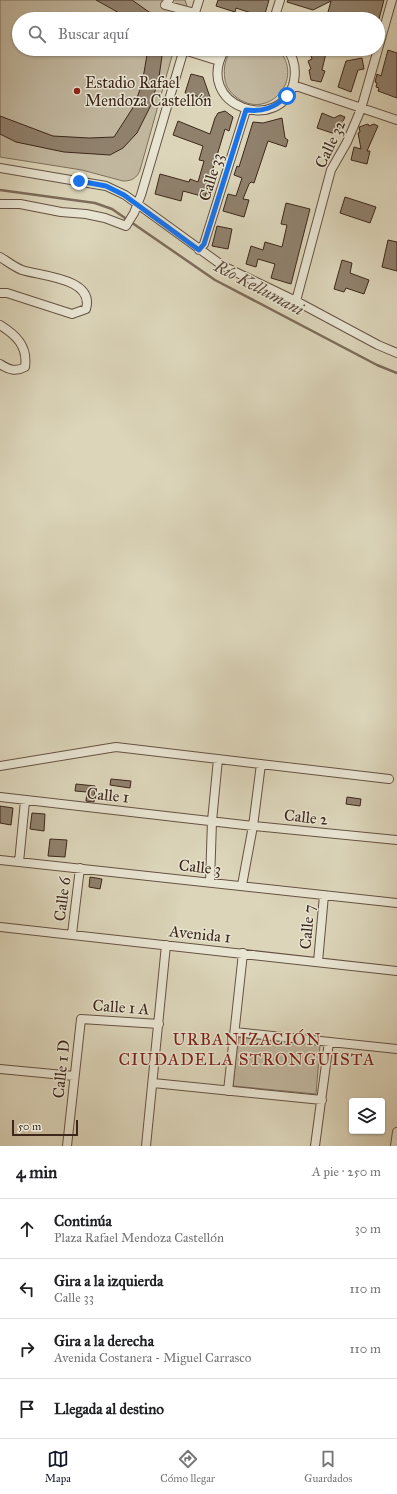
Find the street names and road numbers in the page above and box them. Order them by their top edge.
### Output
street label: Calle 32 [311,117,349,171]
street label: Calle 33 [195,151,227,203]
street label: Calle 1 [86,783,130,807]
street label: Calle 2 [283,805,329,829]
street label: Calle 3 [178,855,222,879]
street label: Calle 6 [50,875,74,922]
street label: Calle 7 [296,904,318,950]
street label: Avenida 1 [167,921,232,947]
street label: Calle 1 A [92,996,150,1018]
street label: Calle 1 D [48,1039,74,1099]

